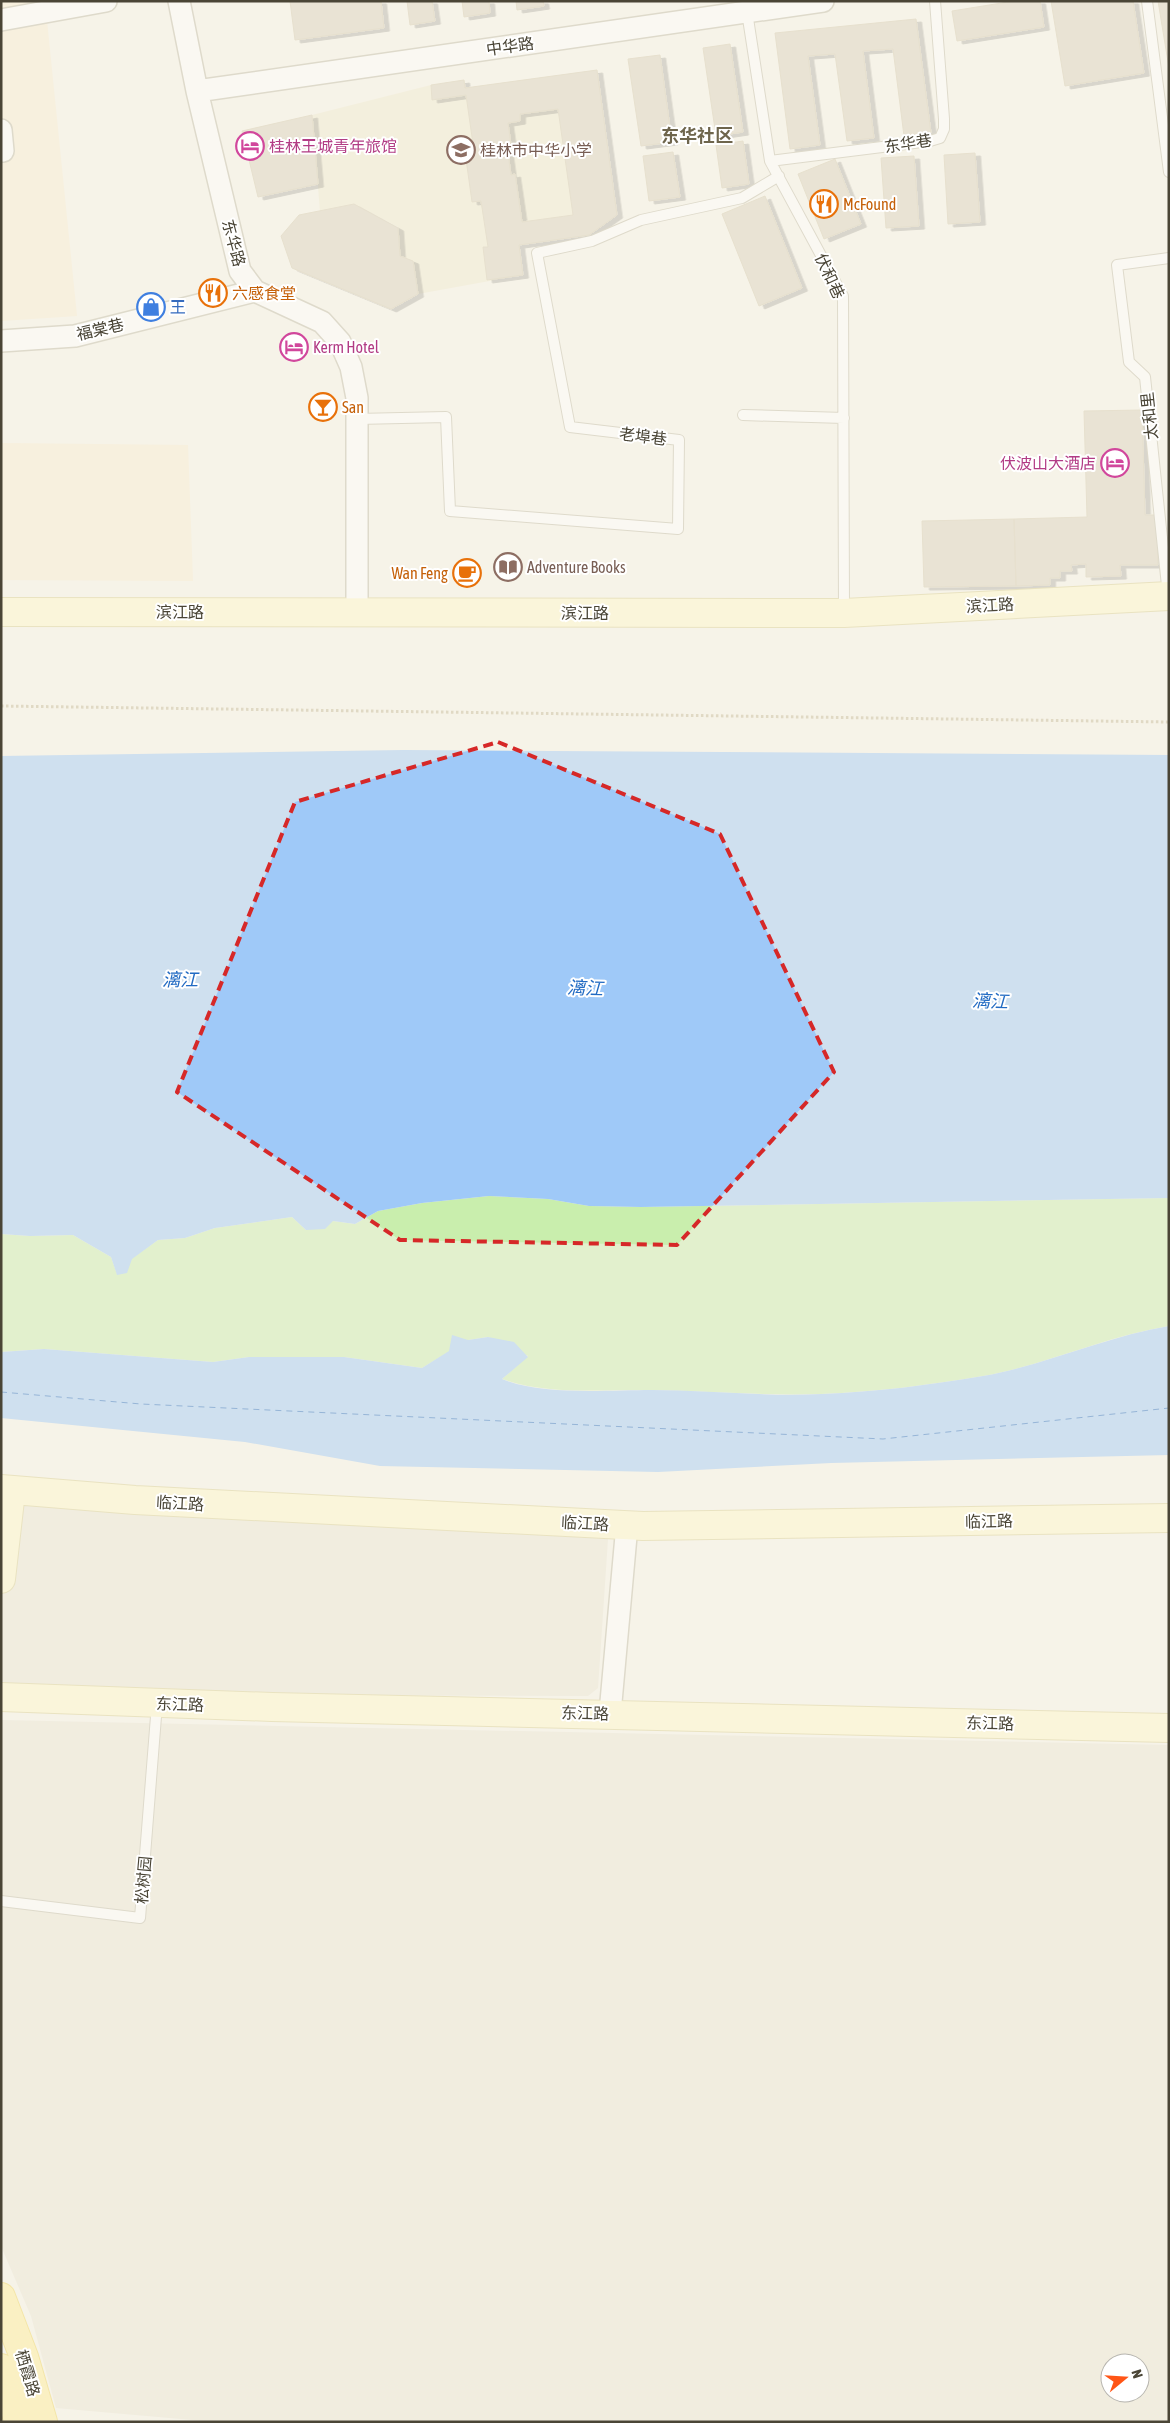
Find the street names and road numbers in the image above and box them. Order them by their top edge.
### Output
street label: 中华路 [485,34,535,58]
street label: 东华巷 [883,130,933,156]
street label: 东华路 [219,217,249,269]
street label: 伏和巷 [812,250,848,302]
street label: 福棠巷 [75,315,125,343]
street label: 太和里 [1138,391,1160,441]
street label: 老埠巷 [618,424,668,448]
street label: 滨江路 [966,595,1014,615]
street label: 滨江路 [156,603,204,621]
street label: 滨江路 [561,604,609,622]
street label: 临江路 [156,1493,204,1513]
street label: 临江路 [965,1512,1013,1530]
street label: 临江路 [561,1513,609,1533]
street label: 东江路 [156,1694,204,1714]
street label: 东江路 [561,1704,609,1722]
street label: 东江路 [966,1714,1014,1732]
street label: 松树园 [132,1855,154,1905]
street label: 栖霞路 [12,2347,44,2399]

